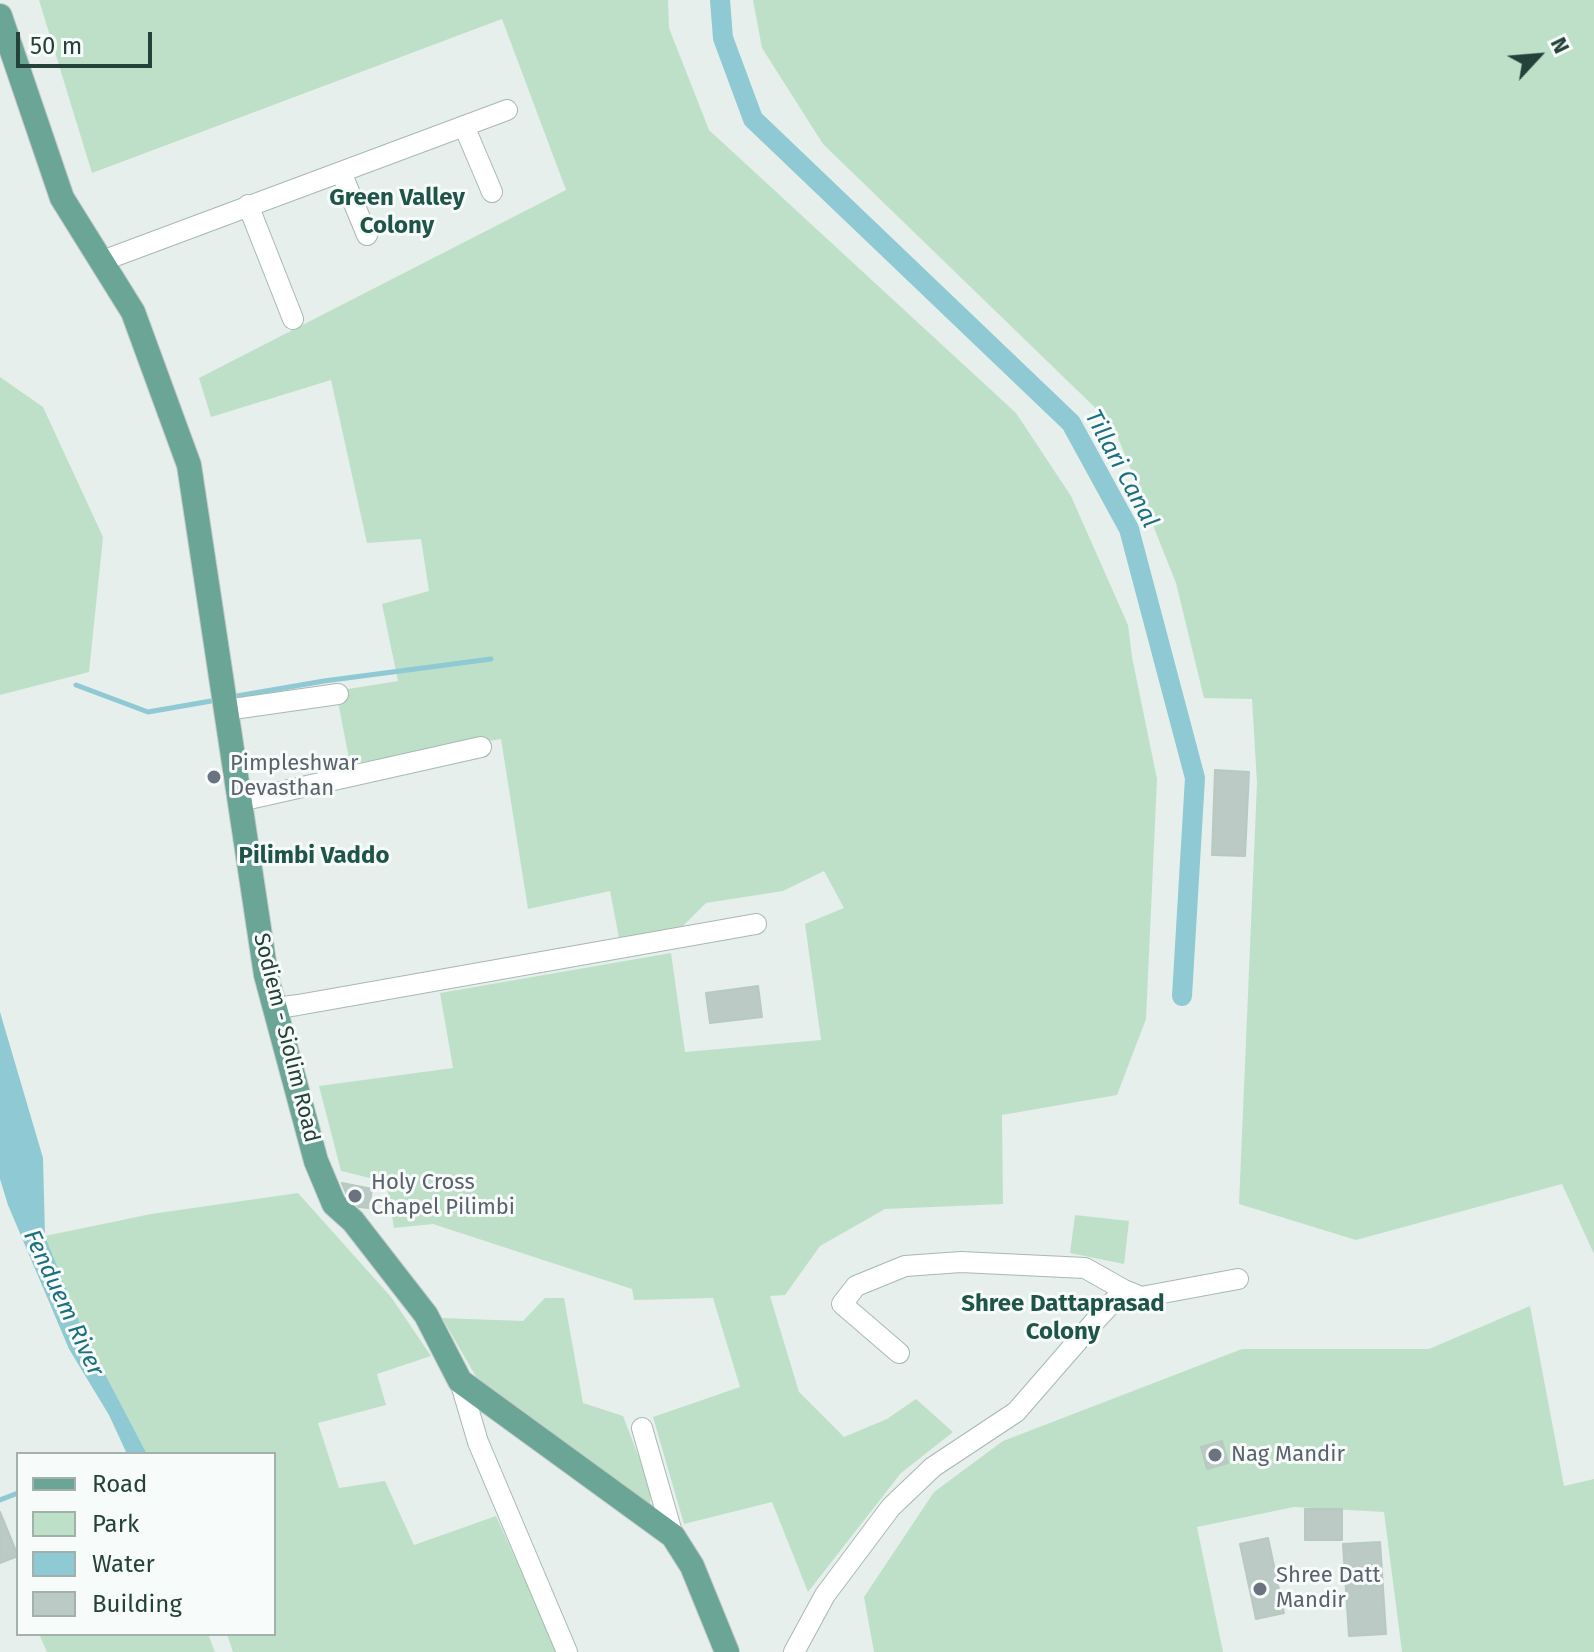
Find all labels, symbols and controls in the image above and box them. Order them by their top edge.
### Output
scale bar [20,16,156,66]
north arrow [1498,16,1578,96]
text: 50 m [30,32,82,60]
text: N [1545,33,1575,58]
district label: Green Valley Colony [329,184,465,240]
water label: Tillari Canal [1078,405,1164,533]
place label: Pimpleshwar Devasthan [230,751,358,802]
marker: Pimpleshwar Devasthan [205,768,223,786]
district label: Pilimbi Vaddo [239,842,389,870]
street label: Sodiem - Siolim Road [247,931,325,1145]
place label: Holy Cross Chapel Pilimbi [371,1170,515,1222]
marker: Holy Cross Chapel Pilimbi [346,1187,364,1205]
water label: Fenduem River [17,1225,109,1381]
district label: Shree Dattaprasad Colony [961,1290,1165,1346]
place label: Nag Mandir [1231,1442,1345,1468]
marker: Nag Mandir [1206,1446,1224,1464]
legend [16,1452,276,1636]
text: Road [92,1470,147,1498]
text: Park [92,1510,139,1538]
text: Water [92,1550,155,1578]
place label: Shree Datt Mandir [1276,1563,1380,1614]
marker: Shree Datt Mandir [1251,1580,1269,1598]
text: Building [92,1590,182,1618]

